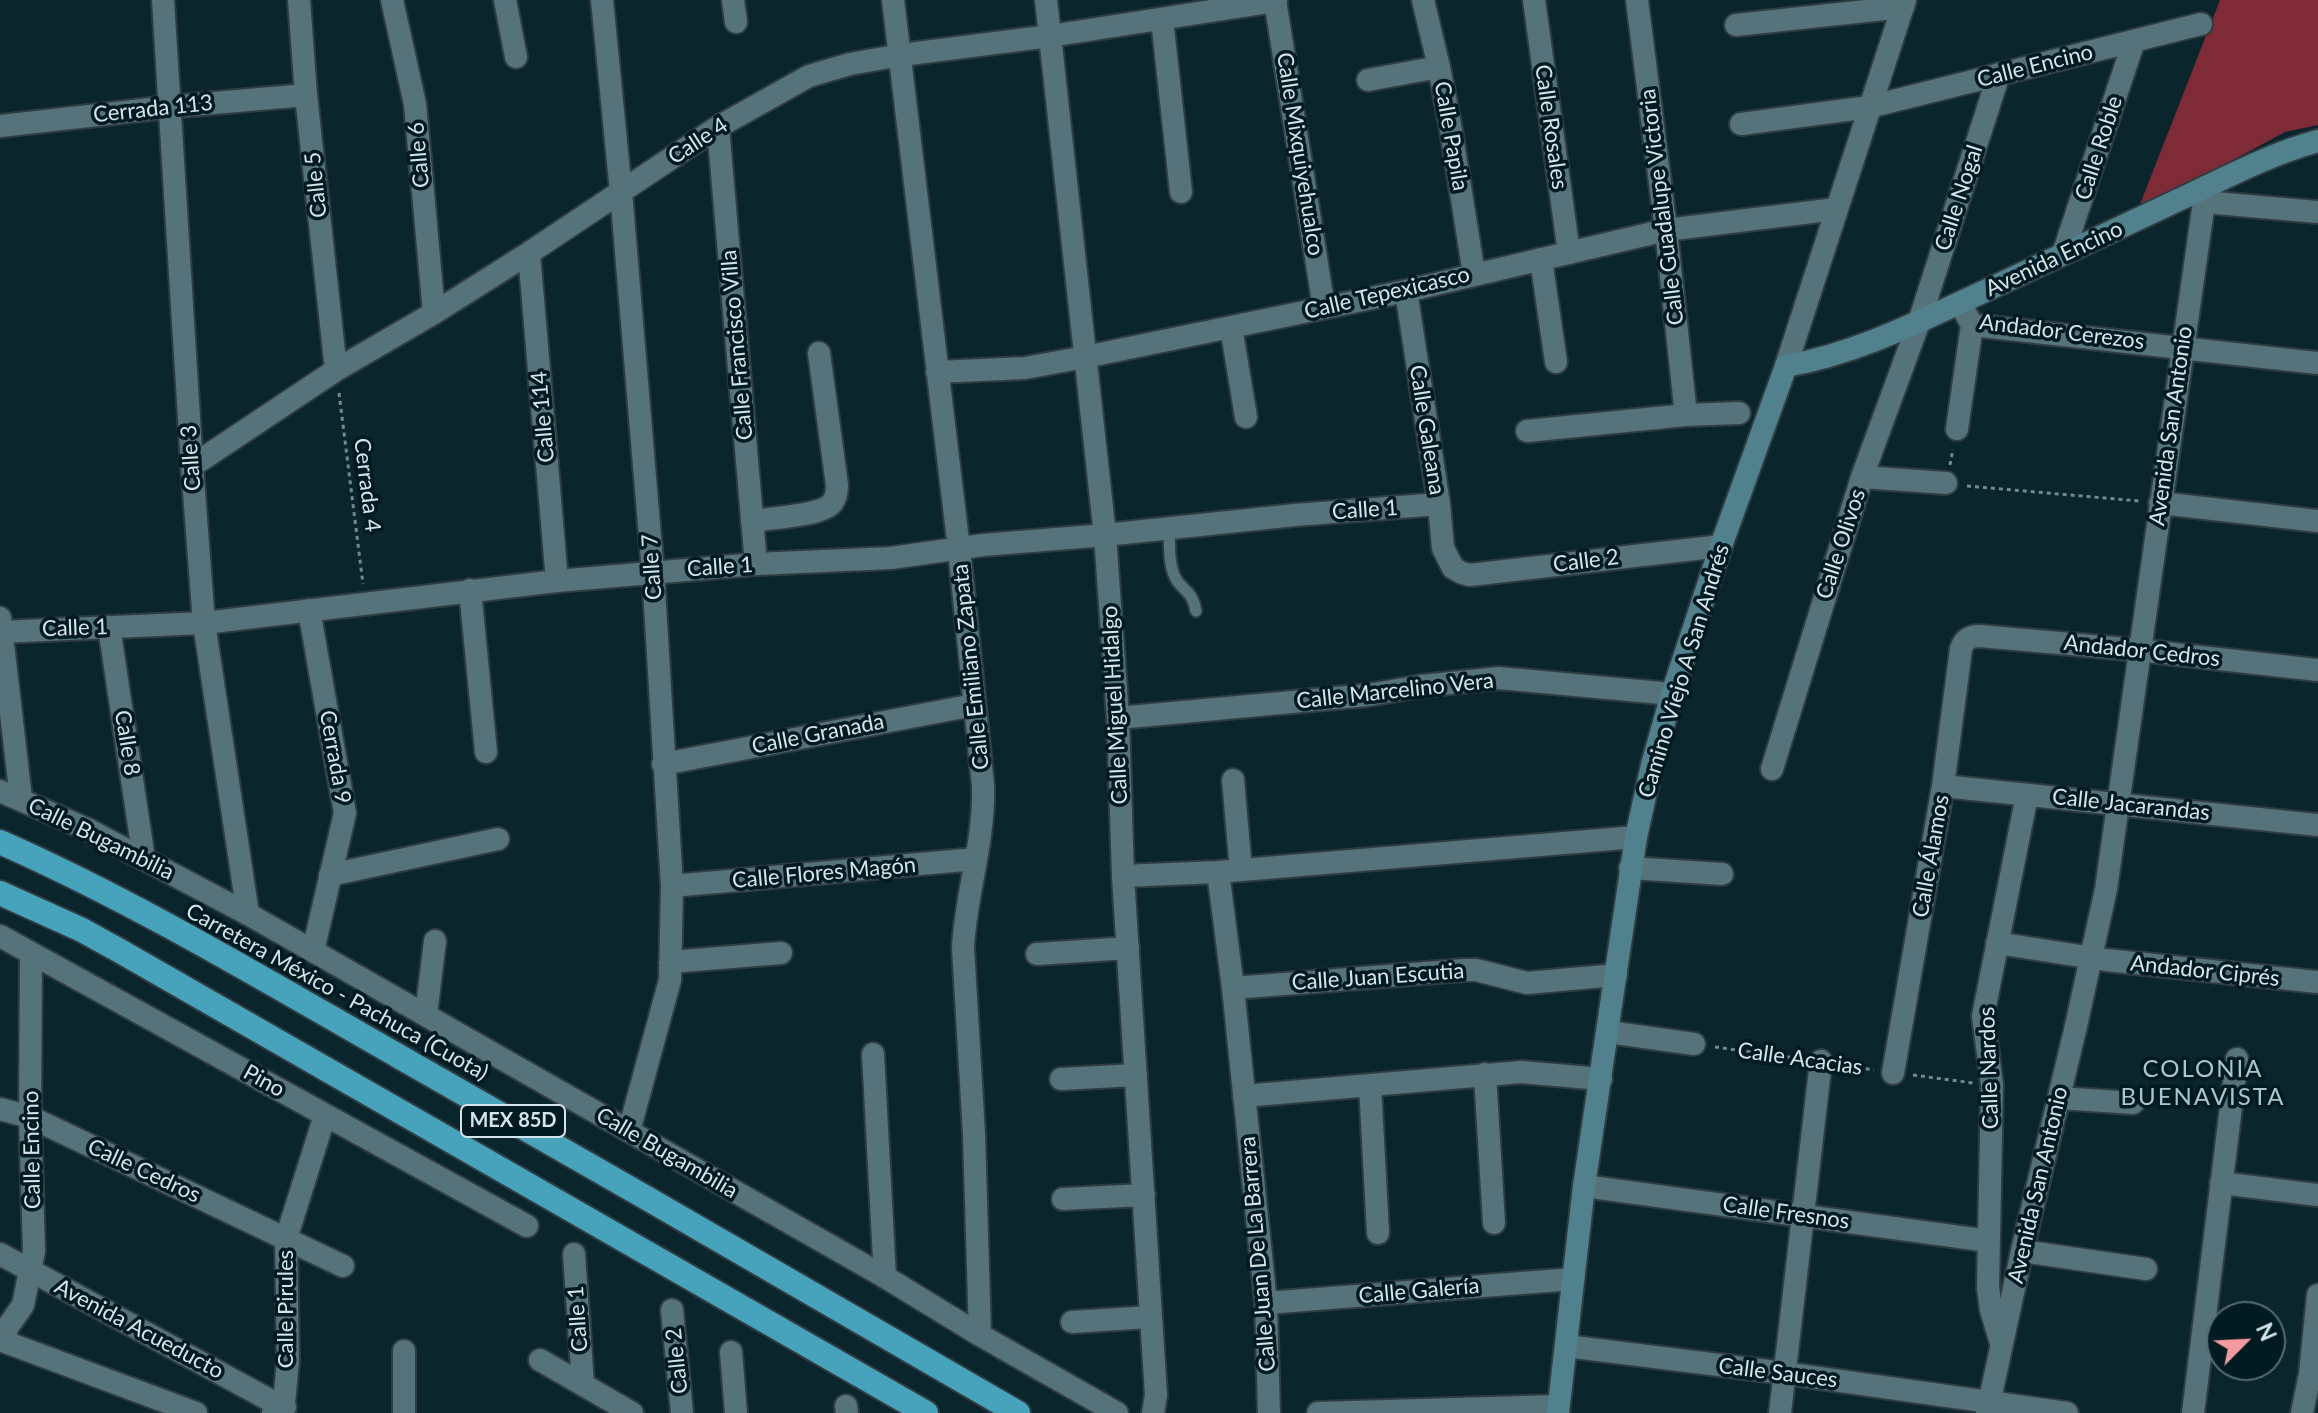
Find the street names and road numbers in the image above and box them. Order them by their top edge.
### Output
street label: Calle Encino [1974,39,2096,93]
street label: Calle Mixquiyehualco [1271,51,1329,257]
street label: Calle Rosales [1529,63,1573,191]
street label: Calle Papila [1428,79,1474,193]
street label: Calle Guadalupe Victoria [1634,87,1690,327]
street label: Cerrada 113 [92,90,214,128]
street label: Calle Roble [2070,93,2128,203]
street label: Calle 4 [663,112,733,170]
street label: Calle 6 [403,121,435,189]
street label: Calle Nogal [1929,142,1989,254]
street label: Calle 5 [299,151,333,219]
street label: Avenida Encino [1981,216,2127,302]
street label: Calle Francisco Villa [716,249,758,441]
street label: Calle Tepexicasco [1302,261,1472,325]
street label: Andador Cerezos [1978,309,2146,355]
street label: Avenida San Antonio [2144,325,2198,527]
street label: Calle Galeana [1404,363,1450,497]
street label: Calle 114 [526,370,560,464]
street label: Calle 3 [176,424,206,492]
street label: Cerrada 4 [348,436,386,534]
street label: Calle Olivos [1811,486,1871,602]
street label: Calle 1 [1331,495,1399,525]
street label: Calle 7 [637,533,667,601]
street label: Camino Viejo A San Andrés [1633,541,1735,801]
street label: Calle 2 [1552,544,1620,578]
street label: Calle 1 [686,552,754,582]
street label: Calle Emiliano Zapata [947,563,995,771]
street label: Calle Miguel Hidalgo [1097,605,1133,805]
street label: Calle 1 [42,614,108,642]
street label: Andador Cedros [2063,630,2221,672]
street label: Calle Marcelino Vera [1295,668,1495,714]
street label: Calle 8 [109,708,145,778]
street label: Cerrada 9 [314,708,356,806]
street label: Calle Granada [750,708,886,760]
street label: Calle Jacarandas [2051,784,2211,826]
street label: Calle Bugambilia [24,792,178,886]
street label: Calle Álamos [1907,792,1955,920]
street label: Calle Flores Magón [731,852,917,894]
street label: Carretera México - Pachuca (Cuota) [181,898,493,1086]
street label: Andador Ciprés [2129,950,2281,992]
street label: Calle Juan Escutia [1291,958,1465,996]
street label: Calle Nardos [1974,1006,2004,1130]
street label: Calle Acacias [1736,1037,1864,1081]
street label: Pino [239,1059,289,1103]
street label: Avenida San Antonio [2003,1084,2073,1286]
street label: Calle Encino [18,1091,46,1209]
street label: Calle Bugambilia [592,1102,742,1204]
road number: MEX 85D [461,1105,565,1137]
street label: Calle Cedros [83,1133,205,1209]
street label: Calle Juan De La Barrera [1235,1135,1281,1373]
street label: Calle Fresnos [1721,1191,1851,1235]
street label: Calle Pirules [273,1250,299,1368]
street label: Avenida Acueducto [50,1273,228,1385]
street label: Calle Galería [1357,1273,1481,1309]
street label: Calle 1 [563,1285,593,1353]
street label: Calle 2 [660,1327,694,1395]
street label: Calle Sauces [1717,1353,1839,1393]

